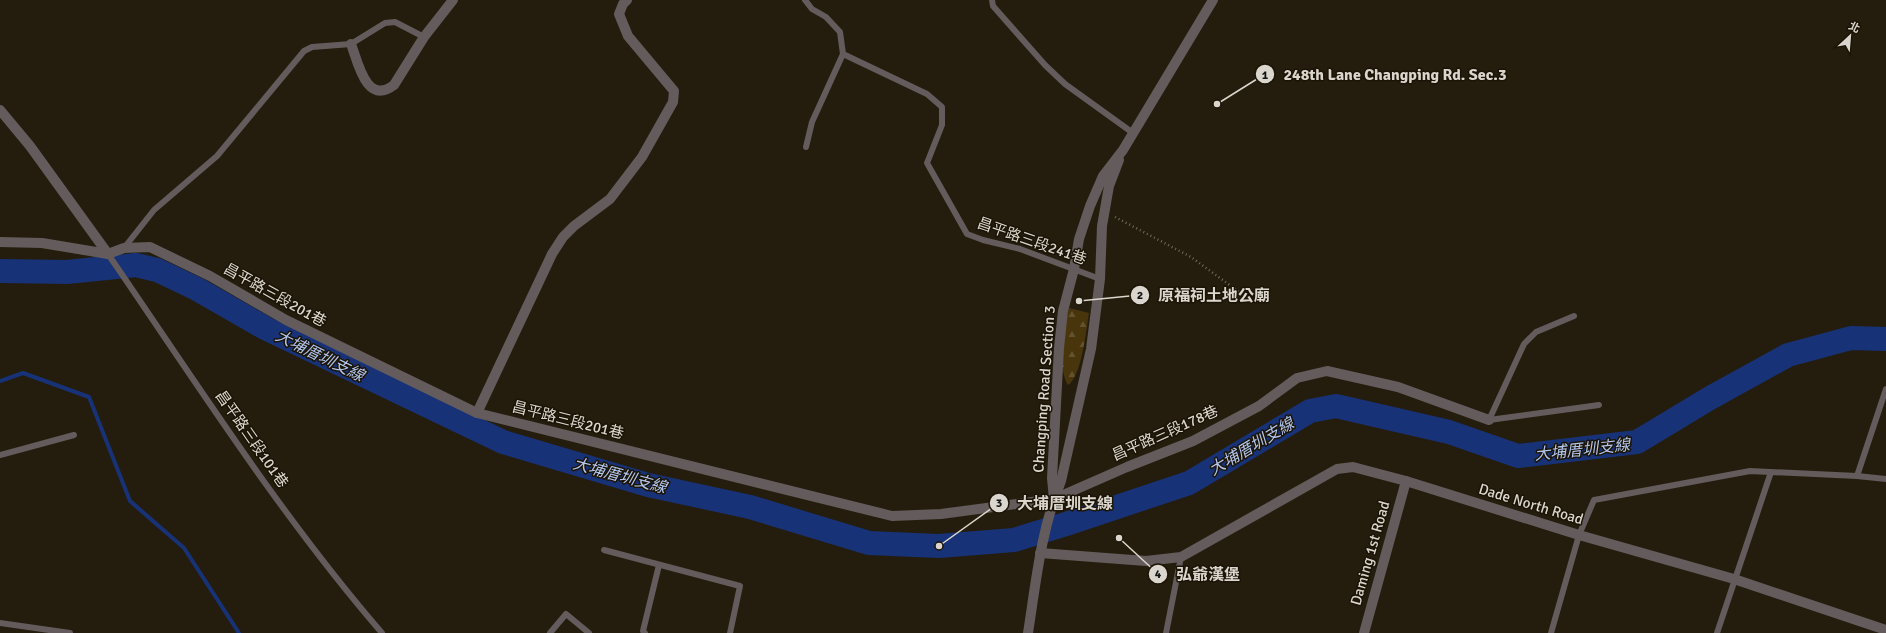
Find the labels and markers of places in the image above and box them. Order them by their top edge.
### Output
callout: 248th Lane Changping Rd. Sec.3 [1255,60,1514,88]
callout: 原福祠土地公廟 [1130,281,1278,309]
callout: 大埔厝圳支線 [989,489,1121,517]
callout: 弘爺漢堡 [1148,560,1248,588]

